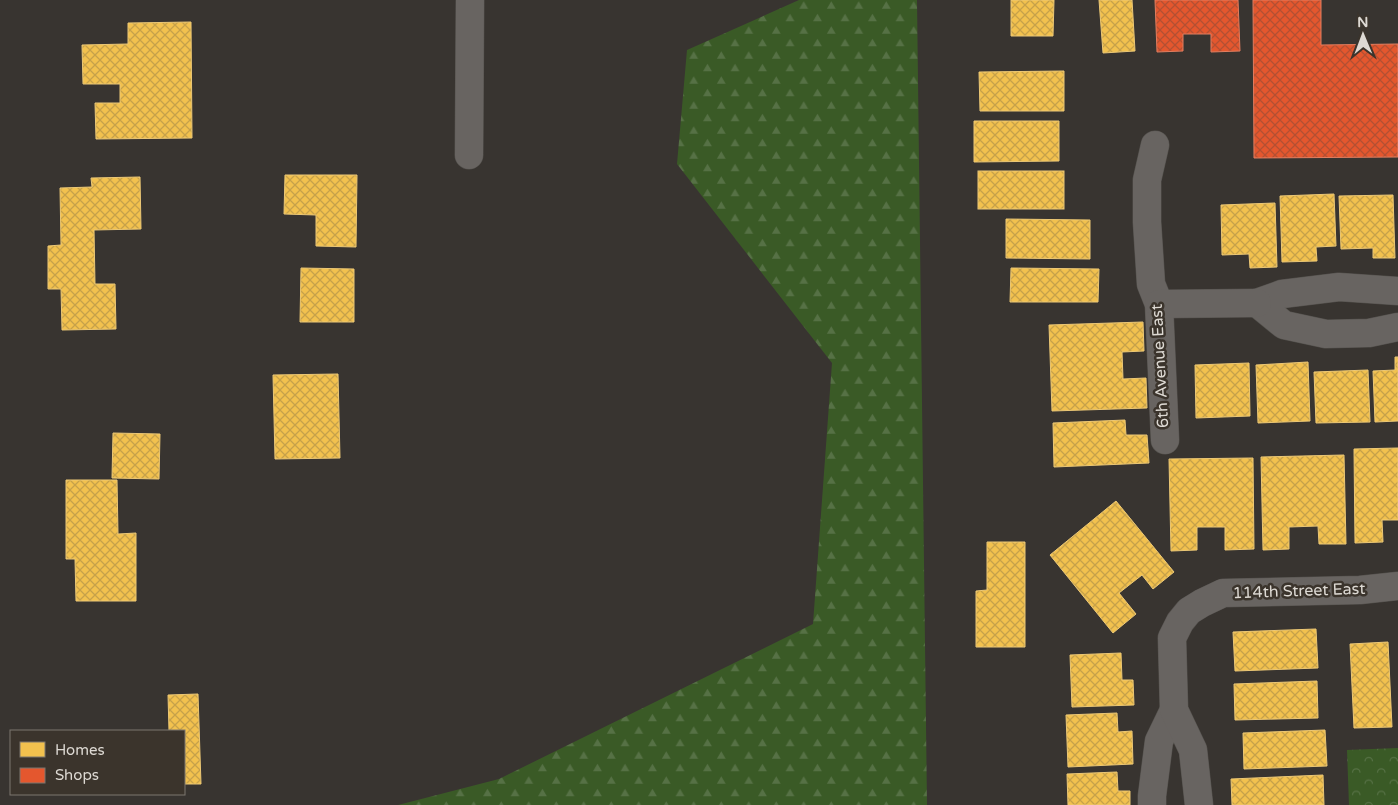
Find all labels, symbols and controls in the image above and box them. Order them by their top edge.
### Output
north arrow [1338,10,1388,60]
text: N [1357,14,1369,31]
street label: 6th Avenue East [1147,303,1173,429]
street label: 114th Street East [1232,579,1366,603]
legend [10,730,185,795]
text: Homes [55,741,105,759]
text: Shops [55,766,99,784]

